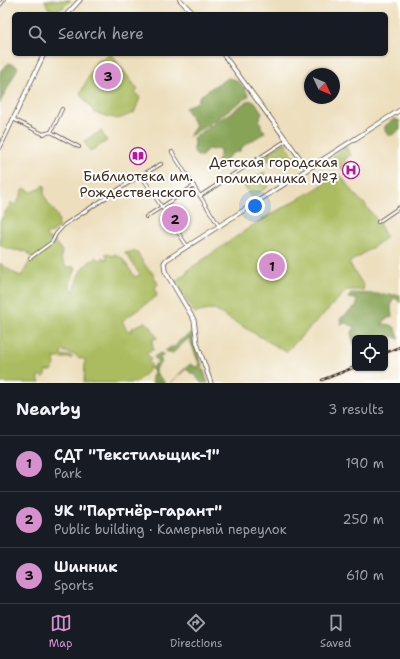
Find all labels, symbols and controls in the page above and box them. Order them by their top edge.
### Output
search box [12,12,388,56]
icon: search [26,23,48,45]
text: Search here [58,24,144,44]
pin: 3 [95,61,121,91]
north arrow [304,68,340,104]
library icon: Библиотека им. Рождественского [128,146,148,166]
place label: Детская городская поликлиника №7 [209,153,338,187]
hospital icon: Детская городская поликлиника №7 [341,160,361,180]
place label: Библиотека им. Рождественского [80,167,196,201]
your location [245,196,265,216]
pin: 2 [162,204,188,234]
pin: 1 [259,251,285,281]
map controls [352,335,388,371]
button: locate [352,335,388,371]
text: Nearby [16,398,81,420]
text: 3 results [328,401,384,418]
text: СДТ "Текстильщик-1" [54,445,220,465]
text: 1 [26,455,32,472]
text: 190 m [345,455,384,472]
text: Park [54,465,82,482]
text: УК "Партнёр-гарант" [54,501,222,521]
text: 2 [24,511,34,528]
text: 250 m [343,511,384,528]
text: Public building · Камерный переулок [54,521,287,538]
text: Шинник [54,557,118,577]
text: 3 [24,567,34,584]
text: 610 m [346,567,384,584]
text: Sports [54,577,94,594]
tab: Map [49,612,72,651]
tab: Directions [170,612,222,651]
tab: Saved [320,612,351,651]

